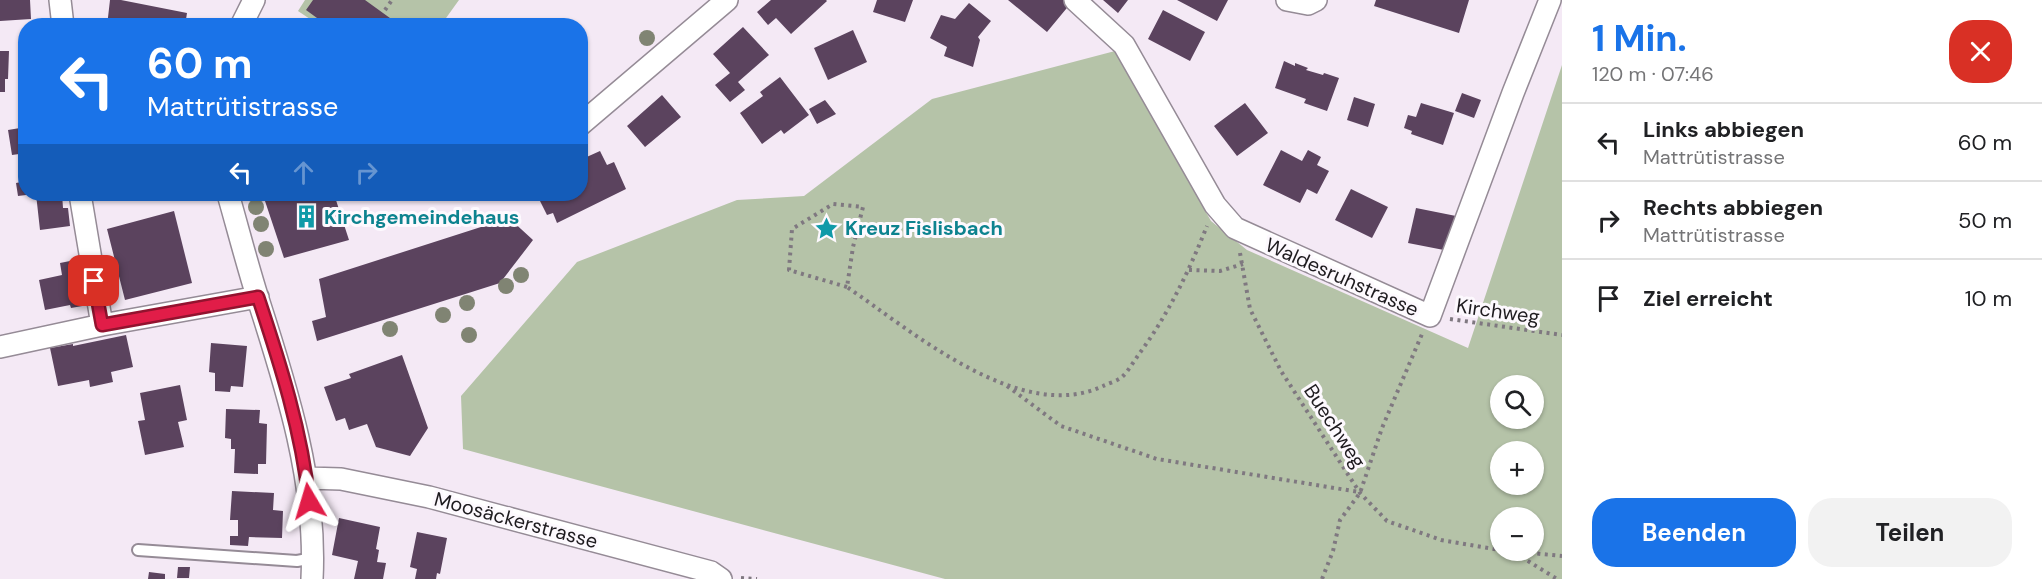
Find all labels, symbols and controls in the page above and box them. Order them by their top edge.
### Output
text: 1 Min. [1592,15,1687,62]
button: close [1949,20,2012,83]
text: 60 m [147,36,253,91]
icon: left [48,42,126,120]
text: 120 m · 07:46 [1592,61,1714,87]
text: Mattrütistrasse [147,89,338,124]
text: Links abbiegen [1643,115,1804,144]
icon: left [1592,126,1625,159]
text: 60 m [1958,128,2012,157]
text: Mattrütistrasse [1643,144,1785,170]
icon: left [224,156,257,189]
icon: ahead [287,156,320,189]
icon: right [350,156,383,189]
text: Rechts abbiegen [1643,193,1823,222]
building icon: Kirchgemeindehaus [293,204,319,230]
place label: Kirchgemeindehaus [324,204,519,230]
icon: right [1592,204,1625,237]
text: 50 m [1958,206,2012,235]
place icon: Kreuz Fislisbach [814,215,840,241]
place label: Kreuz Fislisbach [845,215,1003,241]
text: Mattrütistrasse [1643,222,1785,248]
street label: Waldesruhstrasse [1261,232,1423,322]
pin [68,255,119,306]
icon: arrive [77,264,110,297]
icon: arrive [1592,282,1625,315]
text: Ziel erreicht [1643,284,1773,313]
text: 10 m [1965,284,2012,313]
street label: Kirchweg [1455,292,1541,330]
map controls [1490,375,1544,561]
button: search [1490,375,1544,429]
street label: Buechweg [1298,379,1372,473]
button: + [1490,441,1544,495]
position arrow [277,469,341,533]
street label: Moosäckerstrasse [431,486,601,554]
button: Beenden [1592,498,1796,567]
button: Teilen [1808,498,2012,567]
button: − [1490,507,1544,561]

